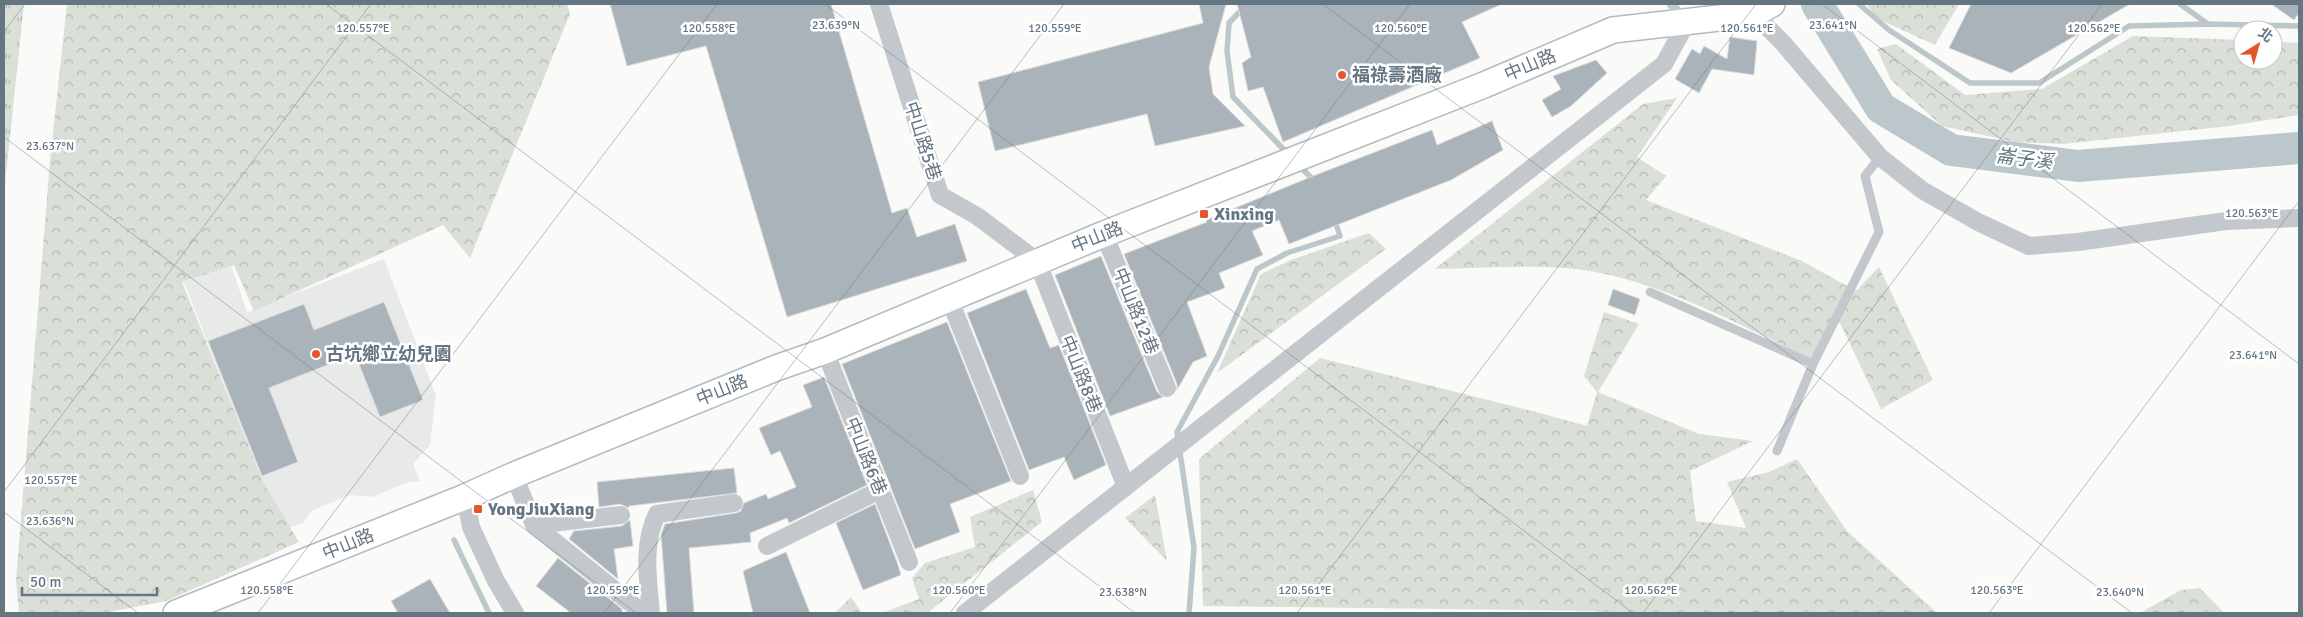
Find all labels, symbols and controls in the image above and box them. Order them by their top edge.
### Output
text: 23.639°N [812,18,860,33]
text: 23.641°N [1809,18,1857,33]
north arrow [2233,20,2283,70]
text: 120.557°E [336,21,390,36]
text: 120.558°E [682,21,736,36]
text: 120.559°E [1028,21,1082,36]
text: 120.560°E [1374,21,1428,36]
text: 120.561°E [1720,21,1774,36]
text: 120.562°E [2067,21,2121,36]
text: 北 [2255,24,2276,46]
street label: 中山路 [1501,44,1559,86]
place label: 福祿壽酒廠 [1352,64,1442,86]
marker: 福祿壽酒廠 [1336,69,1348,81]
street label: 中山路5巷 [900,99,946,183]
text: 23.637°N [26,139,74,154]
water label: 崙子溪 [1994,144,2057,175]
place label: Xinxing [1214,203,1274,225]
text: 120.563°E [2225,206,2279,221]
marker: Xinxing [1198,208,1210,220]
street label: 中山路 [1068,217,1126,257]
street label: 中山路12巷 [1109,264,1163,358]
street label: 中山路8巷 [1055,332,1107,416]
place label: 古坑鄉立幼兒園 [326,343,452,365]
marker: 古坑鄉立幼兒園 [310,348,322,360]
text: 23.641°N [2229,348,2277,363]
street label: 中山路 [693,370,751,410]
street label: 中山路6巷 [840,414,892,498]
text: 120.557°E [24,473,78,488]
place label: YongJiuXiang [487,498,595,520]
marker: YongJiuXiang [472,503,484,515]
text: 23.636°N [26,514,74,529]
street label: 中山路 [319,524,377,564]
scale bar [22,564,158,596]
text: 50 m [30,573,61,591]
text: 120.558°E [240,583,294,598]
text: 120.559°E [586,583,640,598]
text: 120.560°E [932,583,986,598]
text: 120.561°E [1278,583,1332,598]
text: 120.562°E [1624,583,1678,598]
text: 120.563°E [1970,583,2024,598]
text: 23.638°N [1099,585,1147,600]
text: 23.640°N [2096,585,2144,600]

